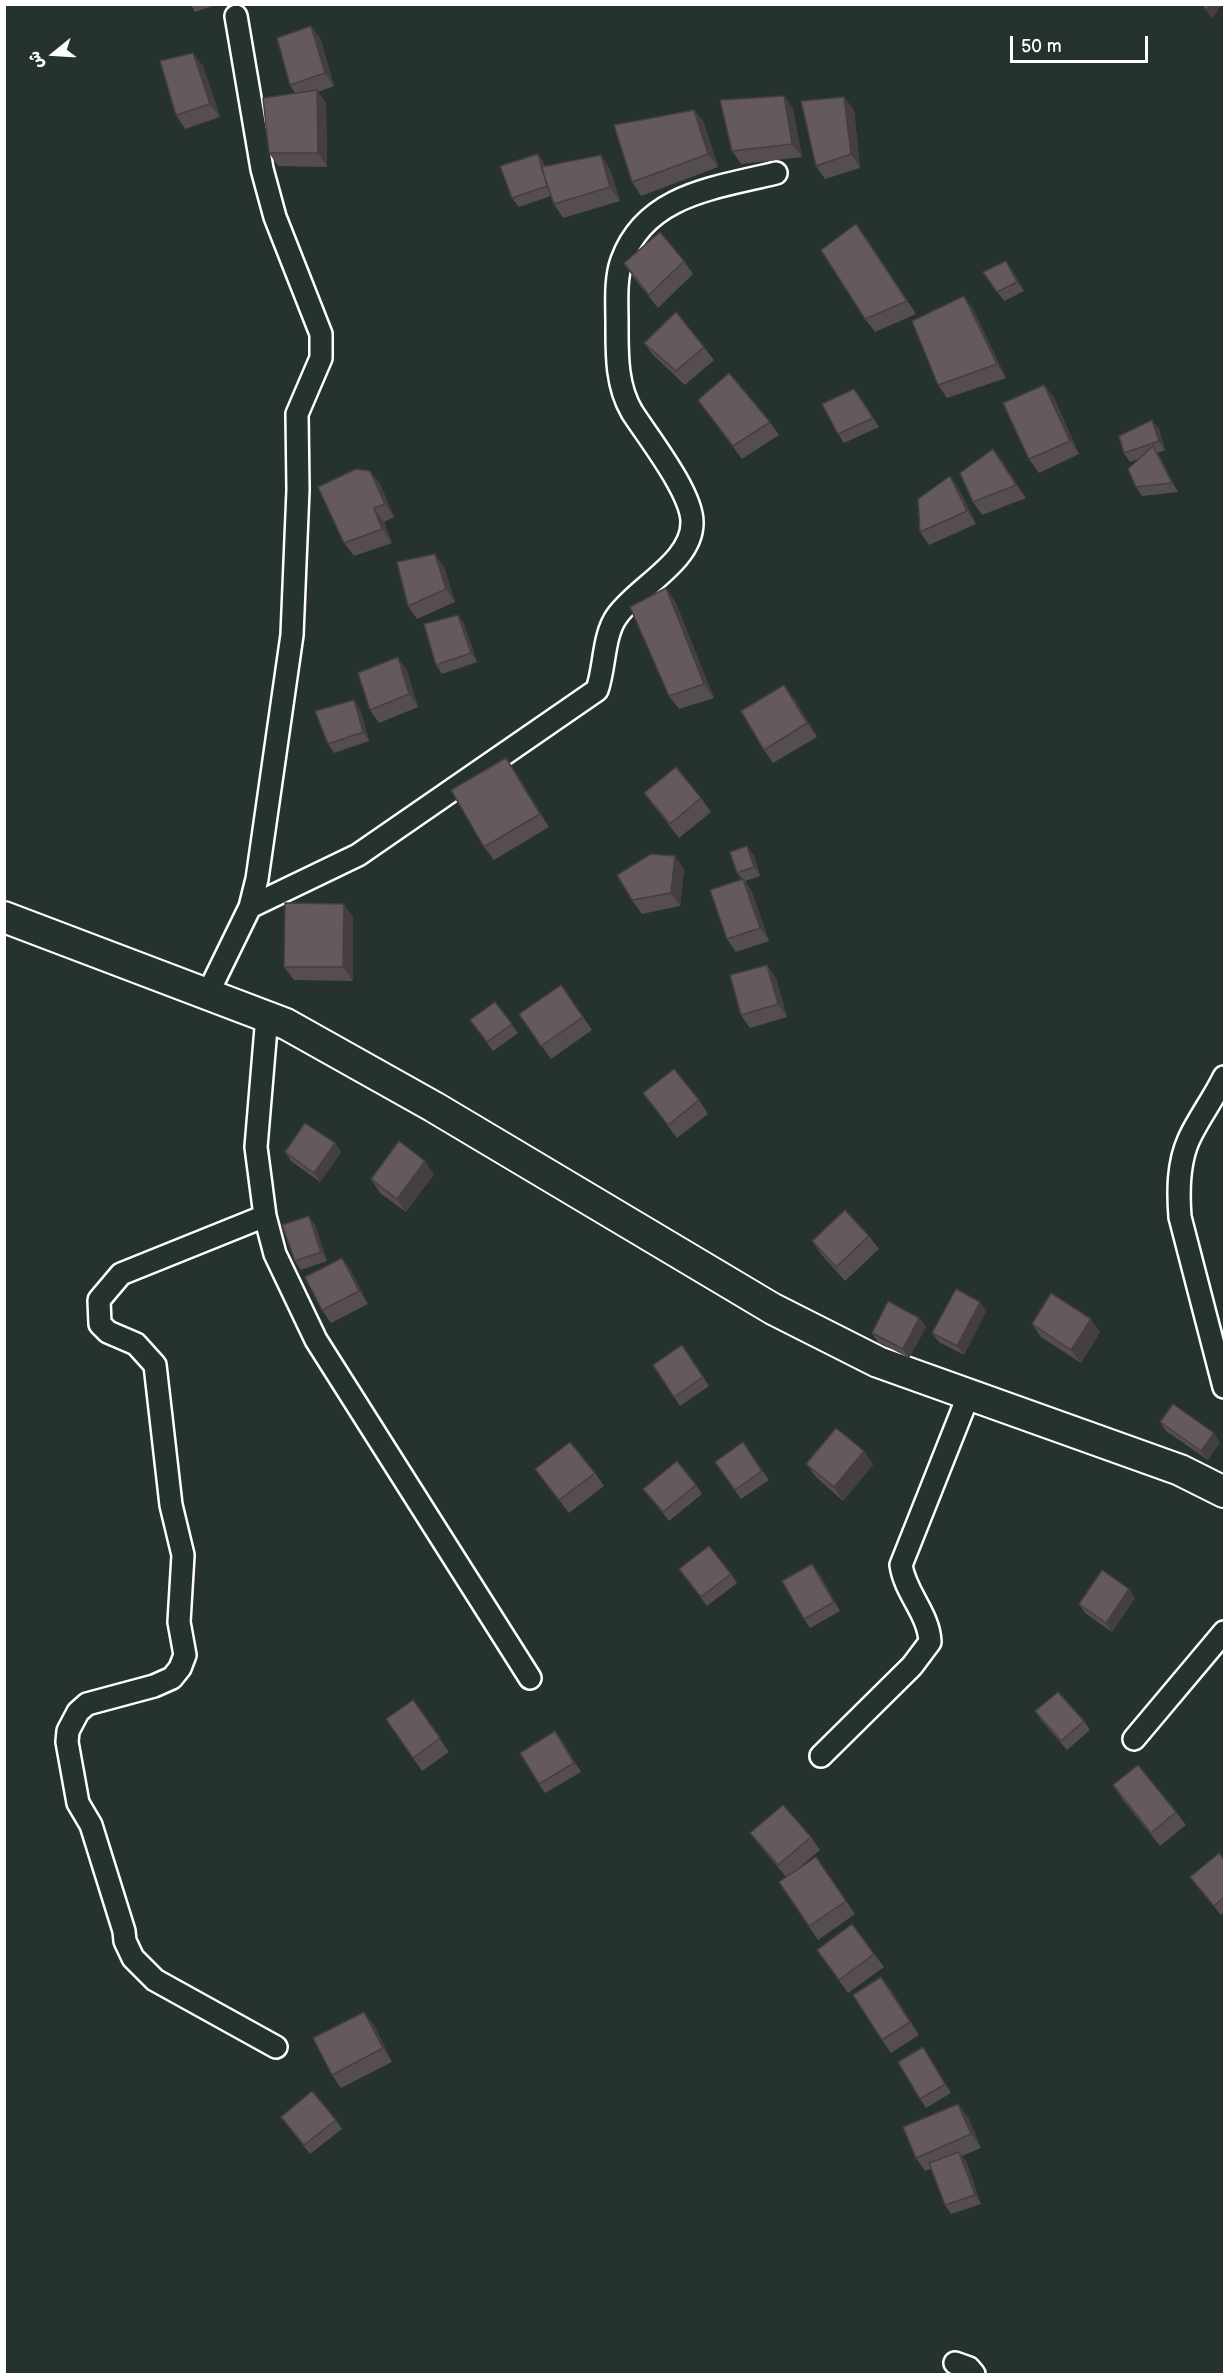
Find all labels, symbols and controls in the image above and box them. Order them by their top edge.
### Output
north arrow [24,24,84,84]
scale bar [1013,24,1151,62]
text: 50 m [1021,36,1062,57]
text: ش [25,48,48,71]

